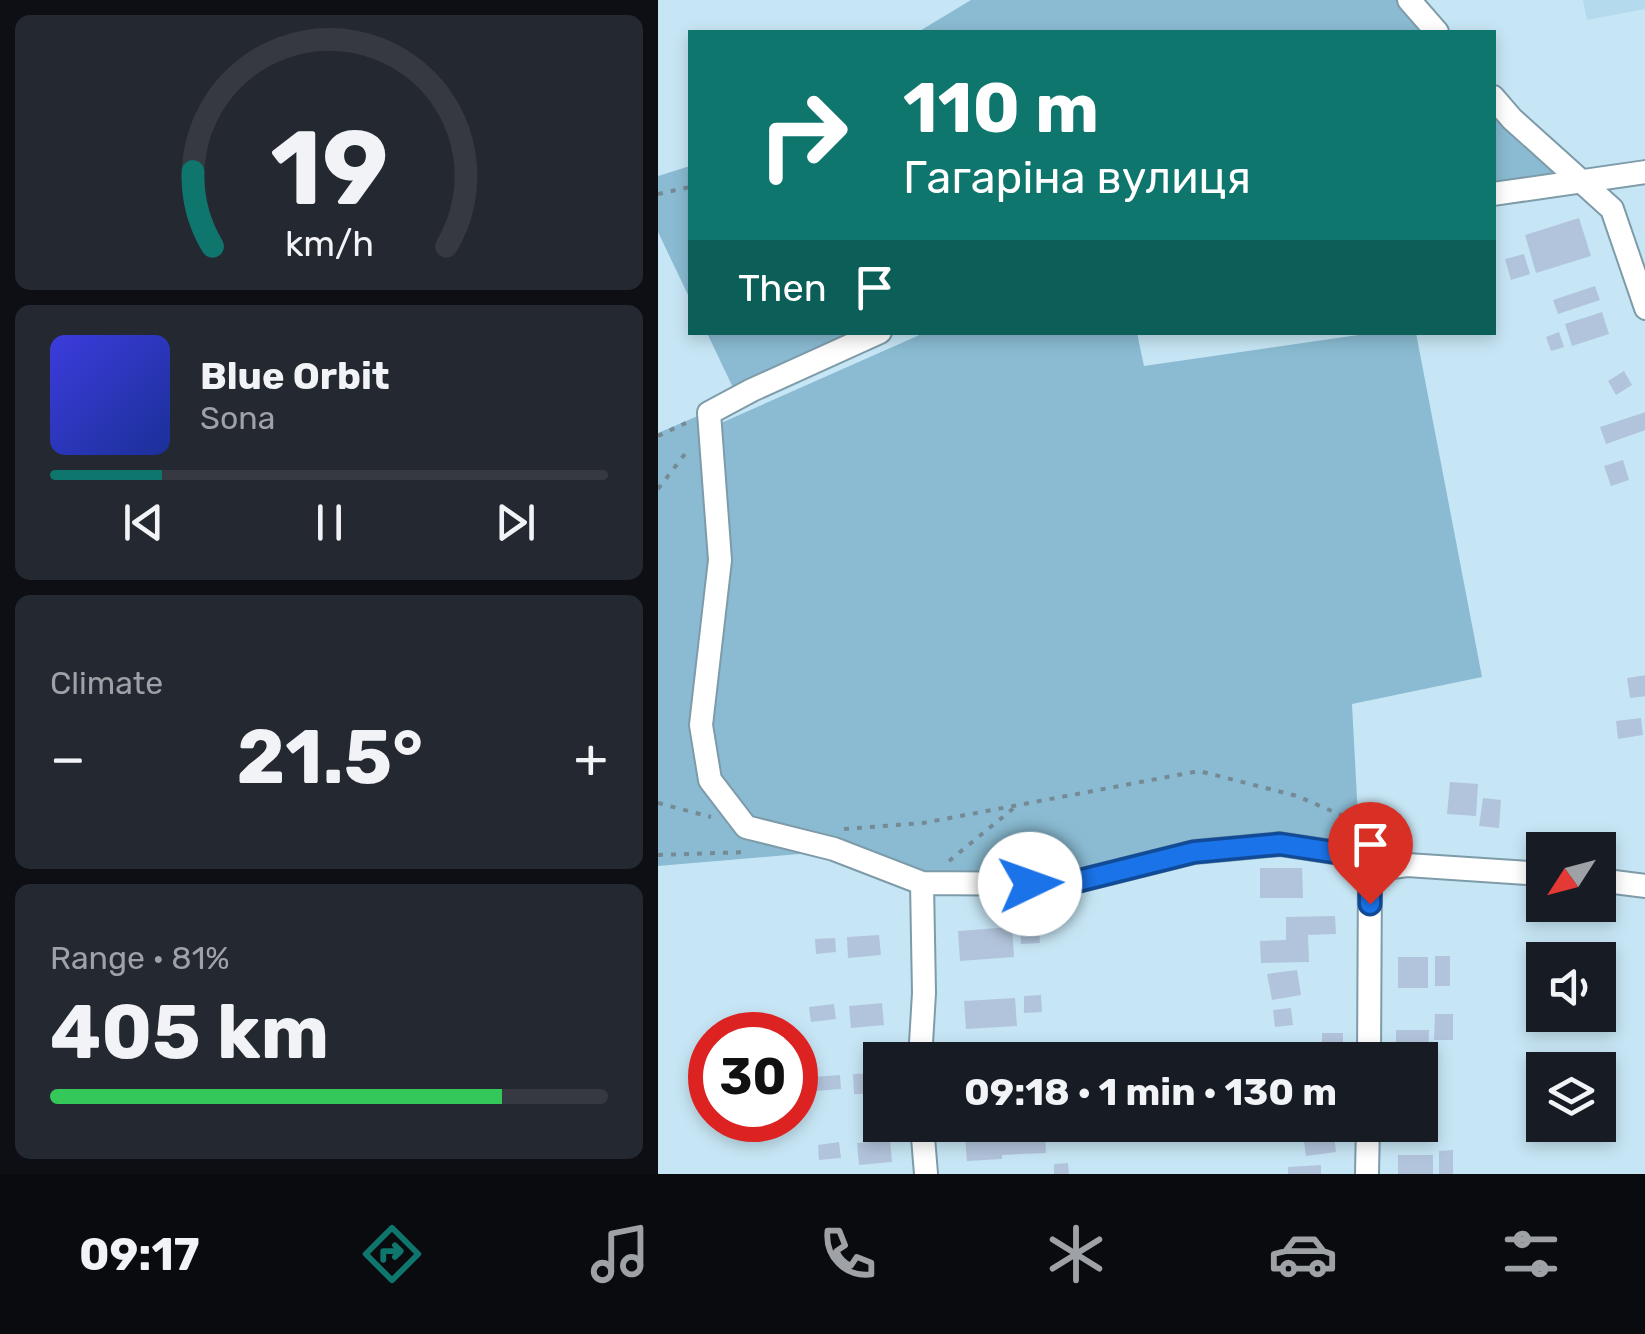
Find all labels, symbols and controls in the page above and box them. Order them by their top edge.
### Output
text: 110 m [903,67,1099,150]
icon: right [738,70,868,200]
text: 19 [270,107,388,230]
text: Гагаріна вулиця [903,151,1251,204]
text: km/h [284,223,374,265]
icon: arrive [847,260,902,315]
text: Then [738,265,827,311]
text: Blue Orbit [200,353,390,399]
text: Sona [200,399,275,437]
icon: previous [116,495,171,550]
icon: pause [302,495,357,550]
icon: next [488,495,543,550]
text: Climate [50,664,163,702]
text: 21.5° [236,713,423,802]
text: − [50,726,86,791]
text: + [574,726,608,791]
pin [1328,802,1413,905]
icon: arrive [1343,817,1398,872]
position arrow [978,832,1082,936]
north arrow [1526,832,1616,922]
map controls [1526,832,1616,1142]
text: Range · 81% [50,939,230,977]
button: sound [1526,942,1616,1032]
text: 405 km [50,988,329,1077]
speed limit sign: 30 [688,1012,818,1142]
button: layers [1526,1052,1616,1142]
text: 09:18 · 1 min · 130 m [964,1069,1337,1115]
icon: directions [357,1219,427,1289]
icon: music [585,1219,655,1289]
icon: phone [813,1219,883,1289]
icon: climate [1041,1219,1111,1289]
icon: car [1268,1219,1338,1289]
icon: filters [1496,1219,1566,1289]
text: 09:17 [79,1228,200,1281]

